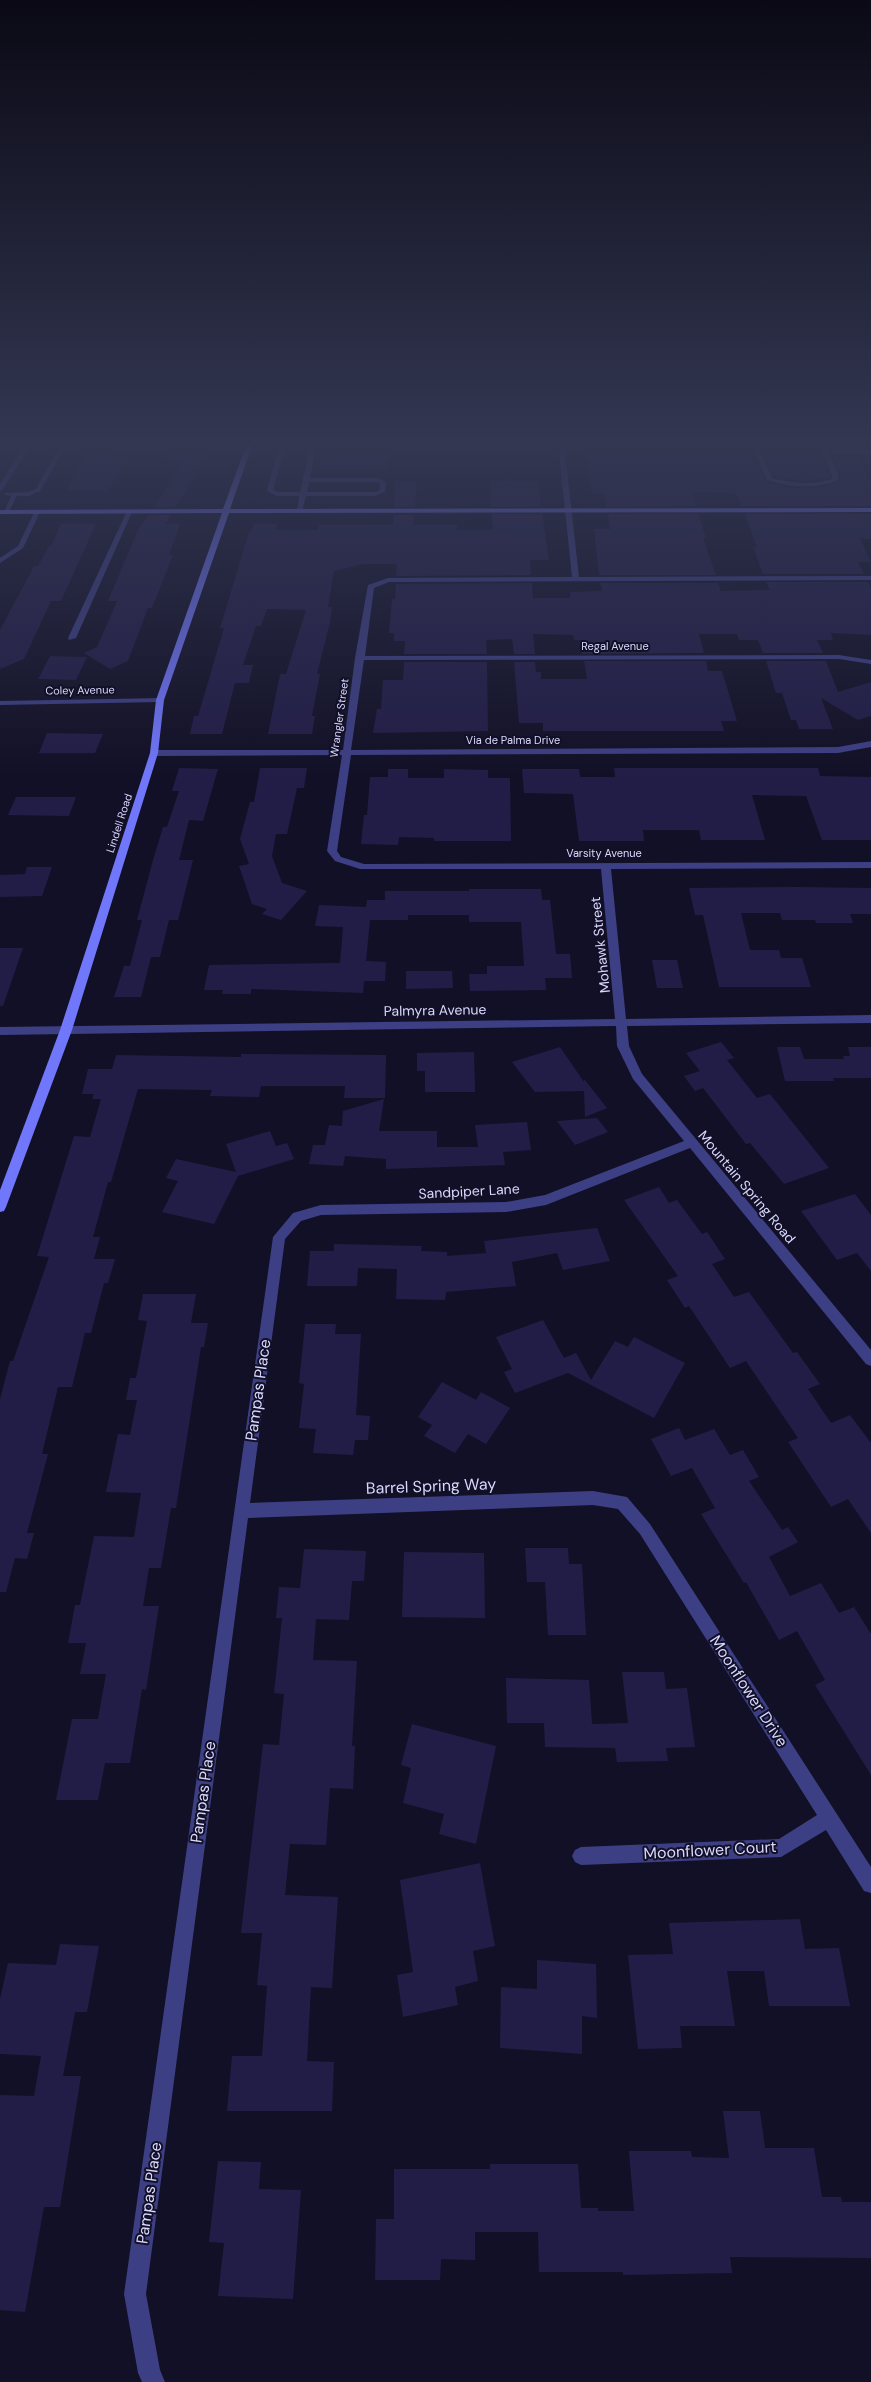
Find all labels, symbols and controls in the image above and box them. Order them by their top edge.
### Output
street label: Regal Avenue [581,639,649,653]
street label: Wrangler Street [327,677,351,759]
street label: Coley Avenue [45,682,115,698]
street label: Via de Palma Drive [466,733,560,747]
street label: Lindell Road [103,792,135,854]
street label: Varsity Avenue [566,846,642,860]
street label: Mohawk Street [586,896,614,994]
street label: Palmyra Avenue [384,1000,487,1020]
street label: Mountain Spring Road [694,1127,800,1247]
street label: Sandpiper Lane [418,1179,520,1203]
street label: Pampas Place [240,1338,276,1442]
street label: Barrel Spring Way [366,1473,497,1499]
street label: Moonflower Drive [705,1631,793,1751]
street label: Pampas Place [185,1740,221,1844]
street label: Moonflower Court [643,1836,777,1864]
street label: Pampas Place [131,2141,167,2245]

